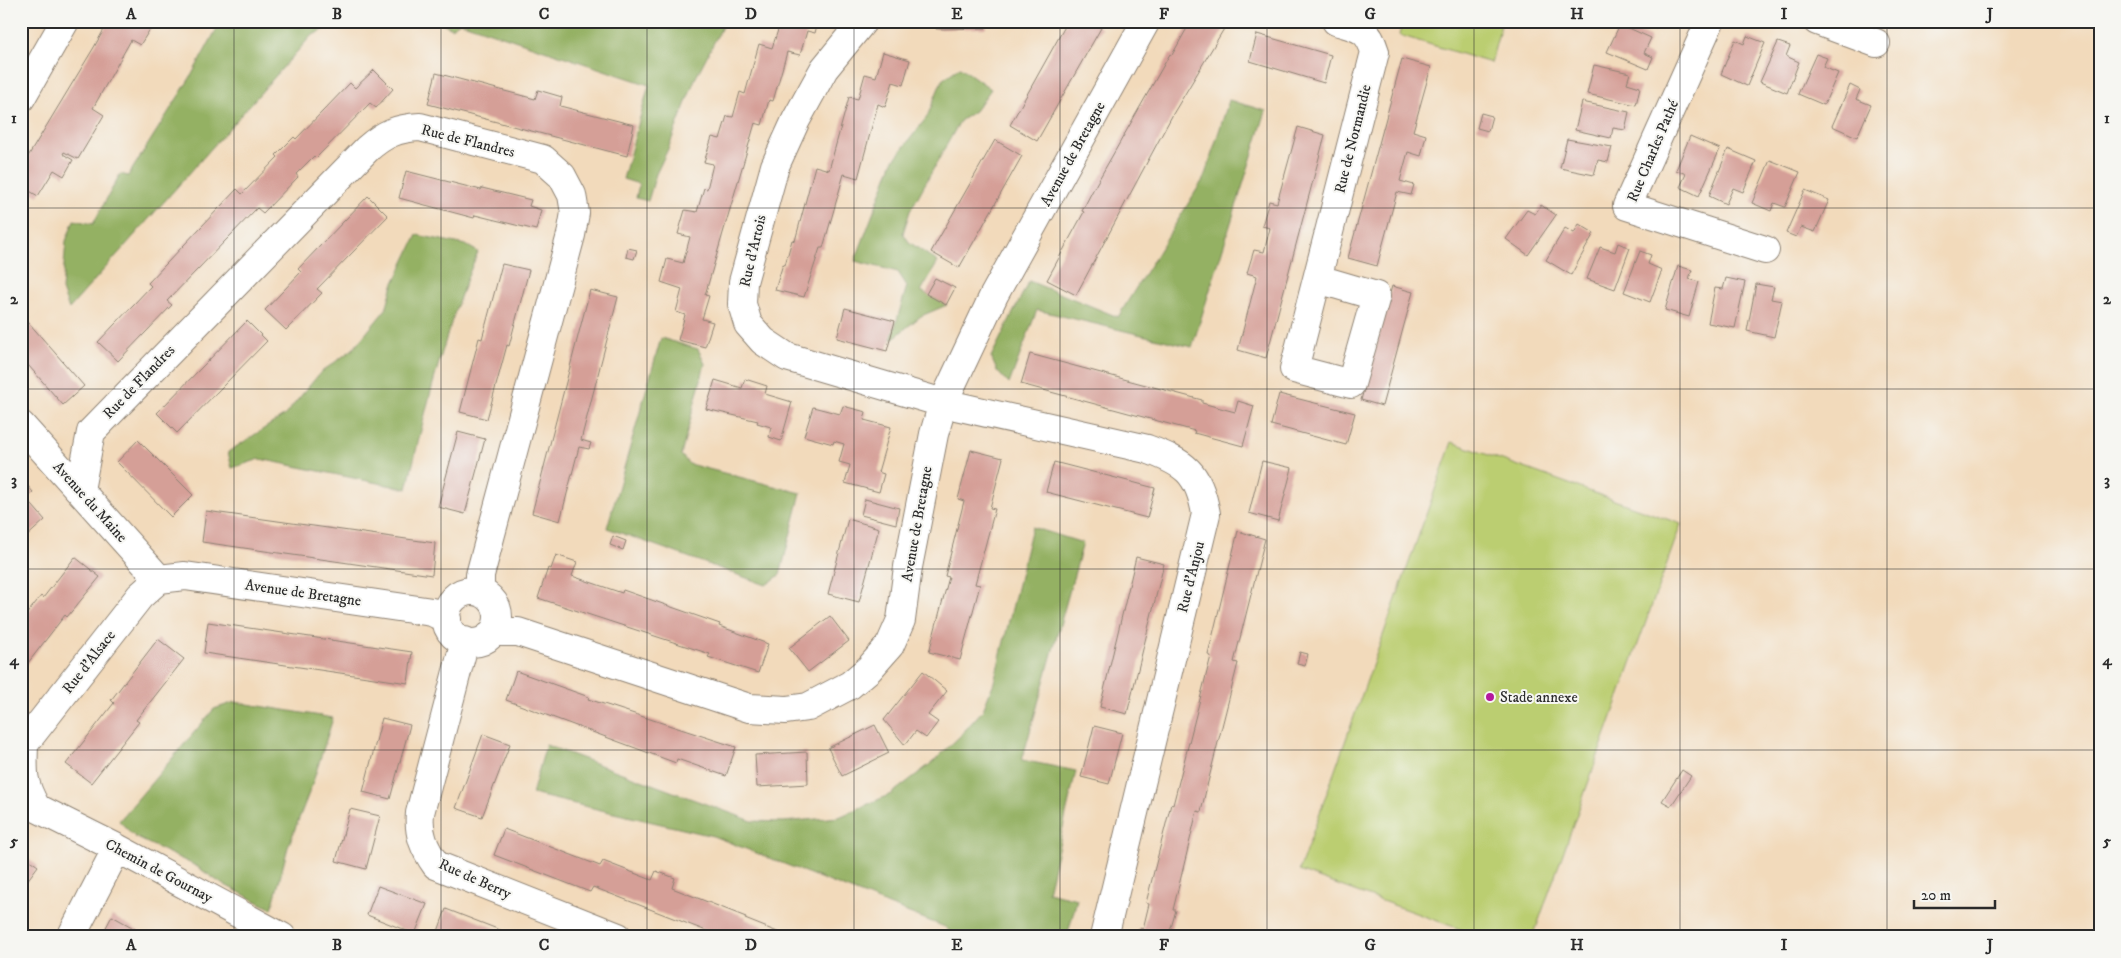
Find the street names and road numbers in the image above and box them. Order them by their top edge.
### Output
street label: Rue de Normandie [1330,83,1376,195]
street label: Rue Charles Pathé [1623,96,1683,205]
street label: Avenue de Bretagne [1036,98,1110,210]
street label: Rue de Flandres [419,120,517,162]
street label: Rue d'Artois [735,213,771,289]
street label: Rue de Flandres [99,341,179,423]
street label: Avenue du Maine [49,458,131,546]
street label: Avenue de Bretagne [897,465,937,583]
street label: Rue d'Anjou [1173,539,1209,615]
street label: Avenue de Bretagne [244,575,362,611]
street label: Rue d'Alsace [58,626,120,698]
street label: Chemin de Gournay [102,835,217,908]
street label: Rue de Berry [436,855,515,904]

